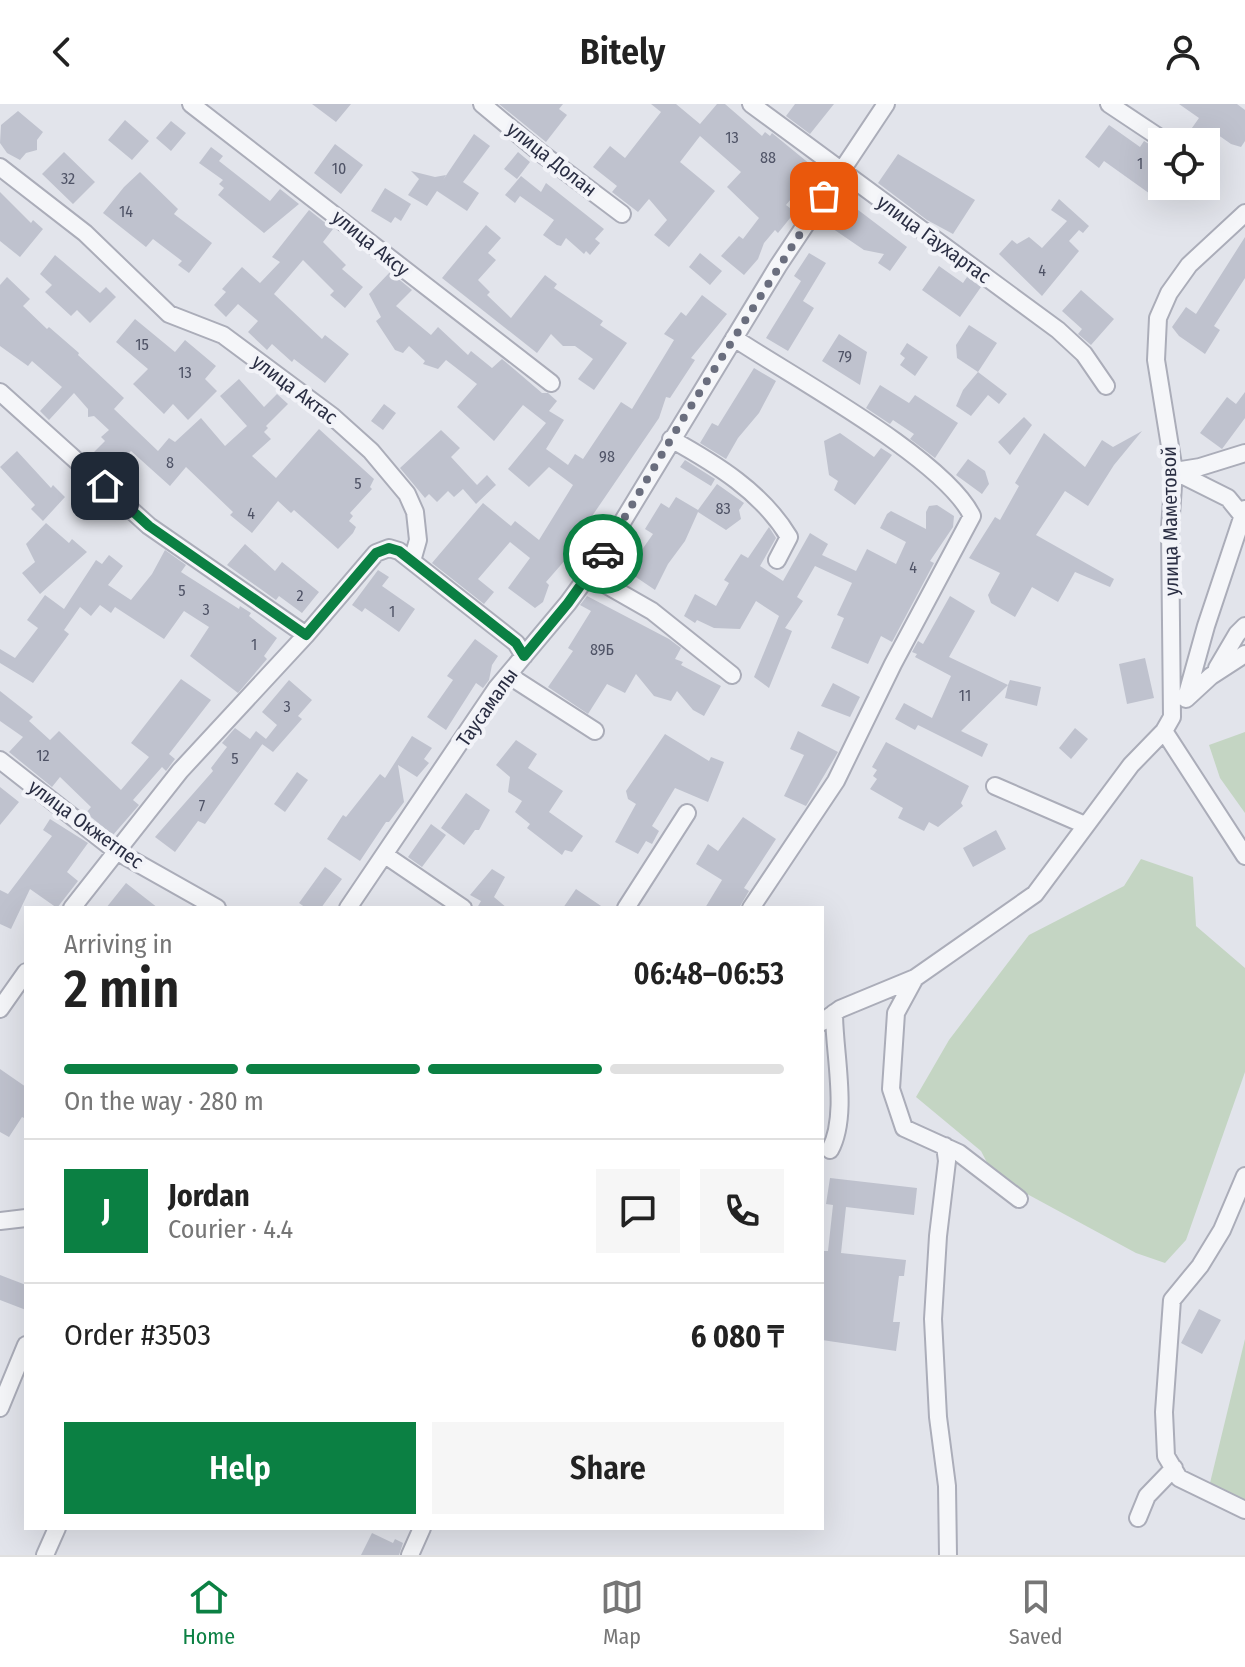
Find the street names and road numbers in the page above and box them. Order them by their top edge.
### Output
street label: улица Долан [502,117,602,201]
street label: улица Гаухартас [872,190,996,289]
street label: улица Аксу [328,205,414,281]
street label: улица Актас [248,349,343,429]
street label: улица Маметовой [1157,446,1183,596]
street label: Таусамалы [451,663,523,751]
street label: улица Окжетпес [24,774,148,874]

